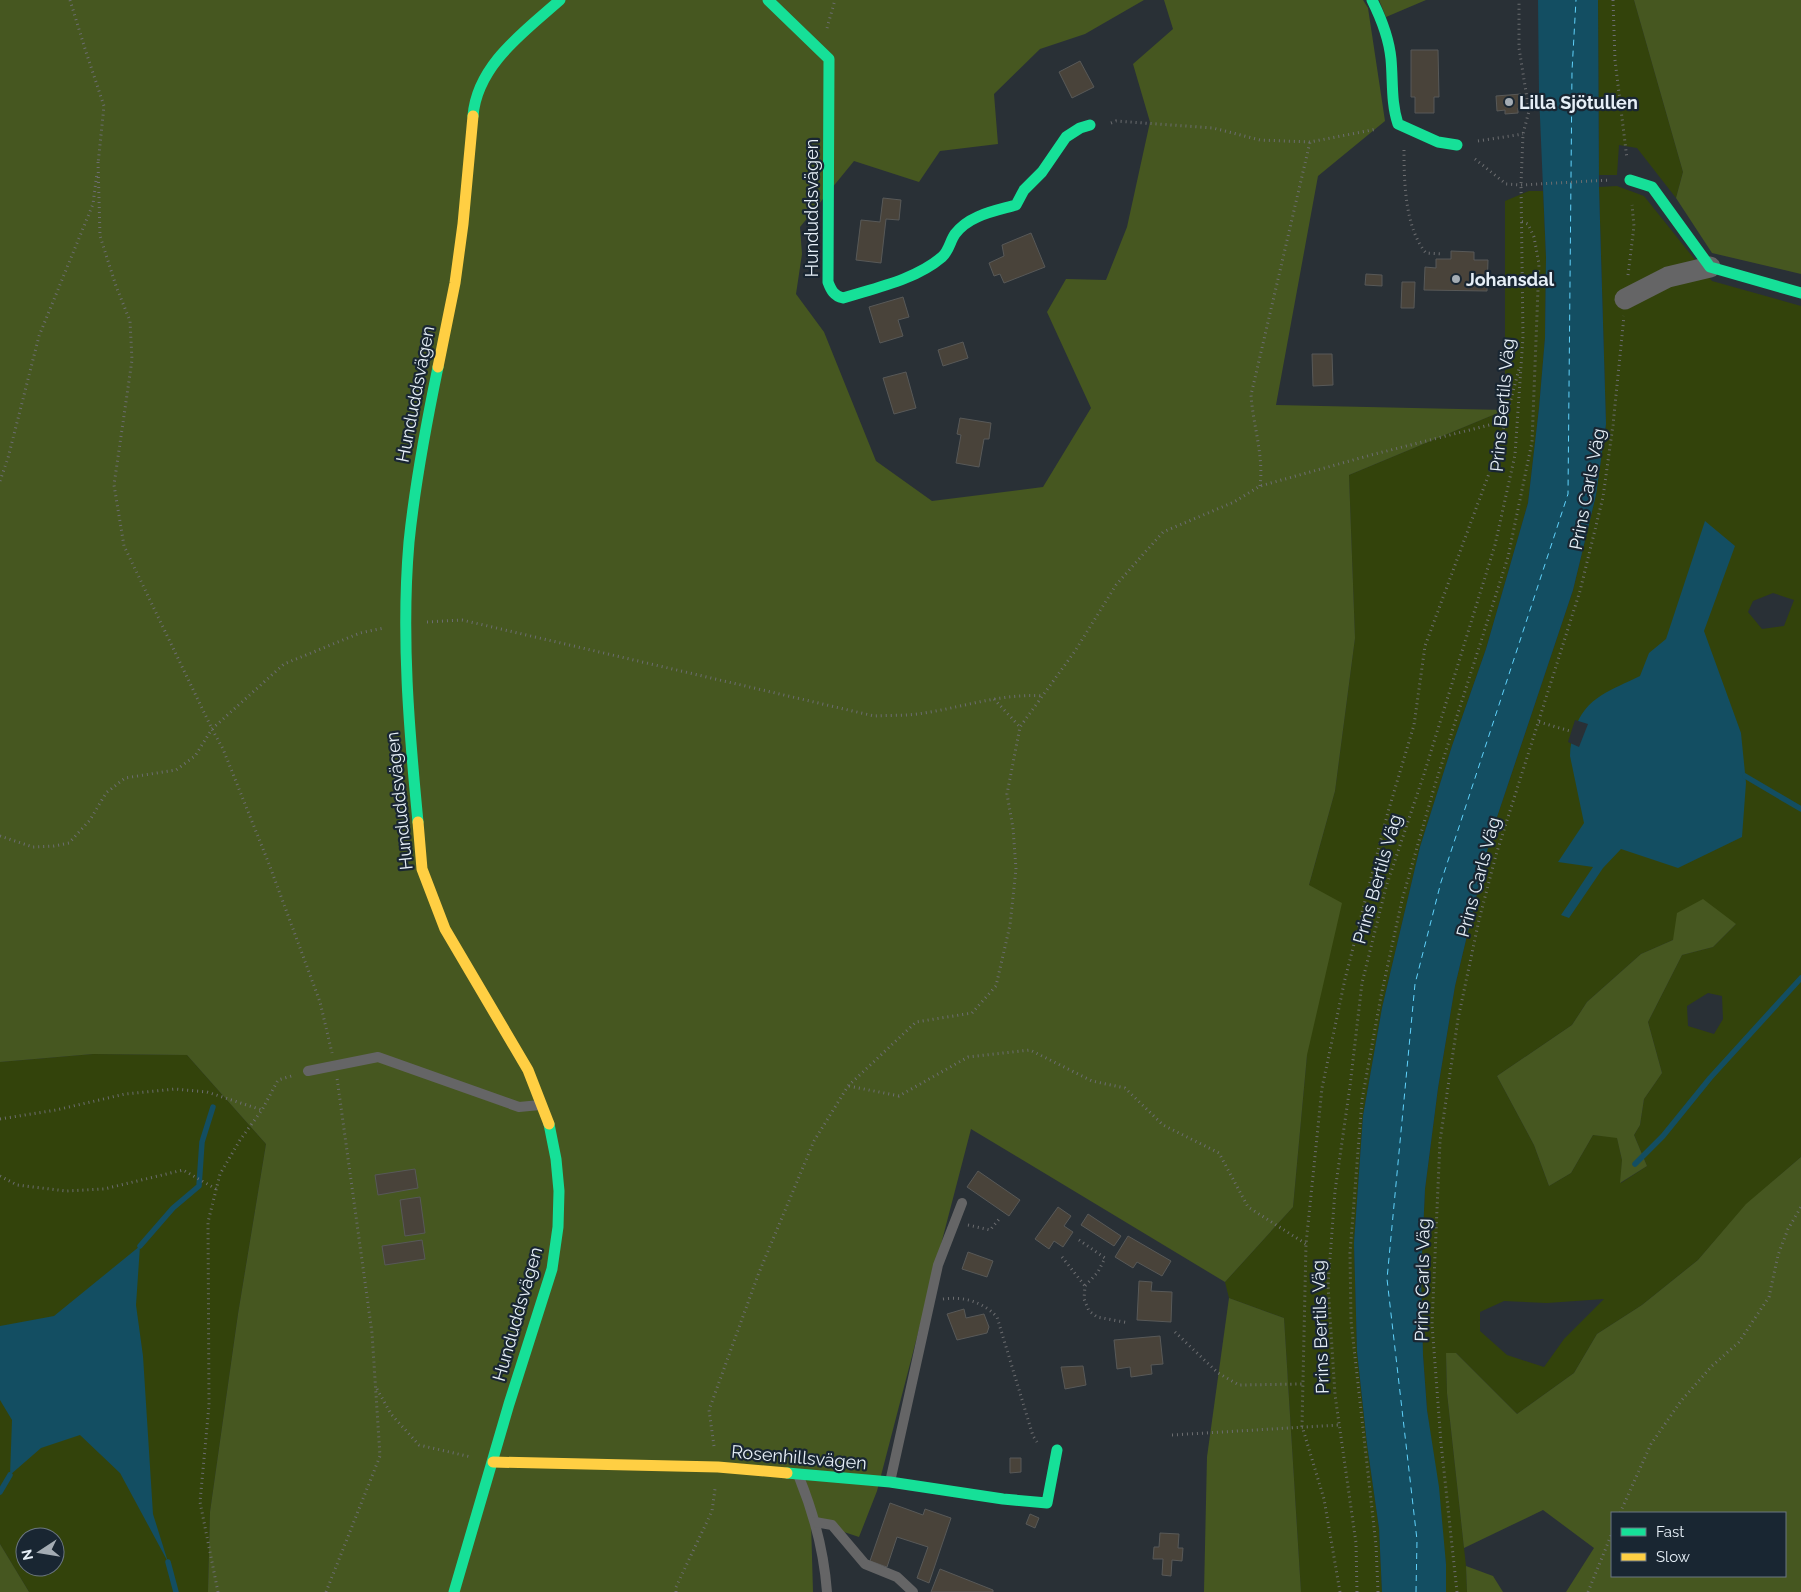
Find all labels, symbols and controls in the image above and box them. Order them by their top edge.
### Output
place label: Lilla Sjötullen [1519,92,1638,113]
marker: Lilla Sjötullen [1503,96,1515,108]
street label: Hunduddsvägen [801,139,822,277]
place label: Johansdal [1466,269,1554,290]
marker: Johansdal [1450,273,1462,285]
street label: Hunduddsvägen [391,324,439,464]
street label: Prins Bertils Väg [1486,337,1518,473]
street label: Prins Carls Väg [1565,426,1609,552]
street label: Hunduddsvägen [381,731,417,871]
street label: Prins Bertils Väg [1348,812,1406,946]
street label: Prins Carls Väg [1452,815,1504,939]
street label: Prins Carls Väg [1410,1218,1434,1342]
street label: Hunduddsvägen [488,1244,546,1384]
street label: Prins Bertils Väg [1307,1260,1333,1394]
street label: Rosenhillsvägen [730,1441,868,1473]
legend [1611,1512,1786,1577]
text: Fast [1656,1523,1684,1541]
north arrow [15,1527,65,1577]
text: N [18,1548,36,1562]
text: Slow [1656,1548,1690,1566]

